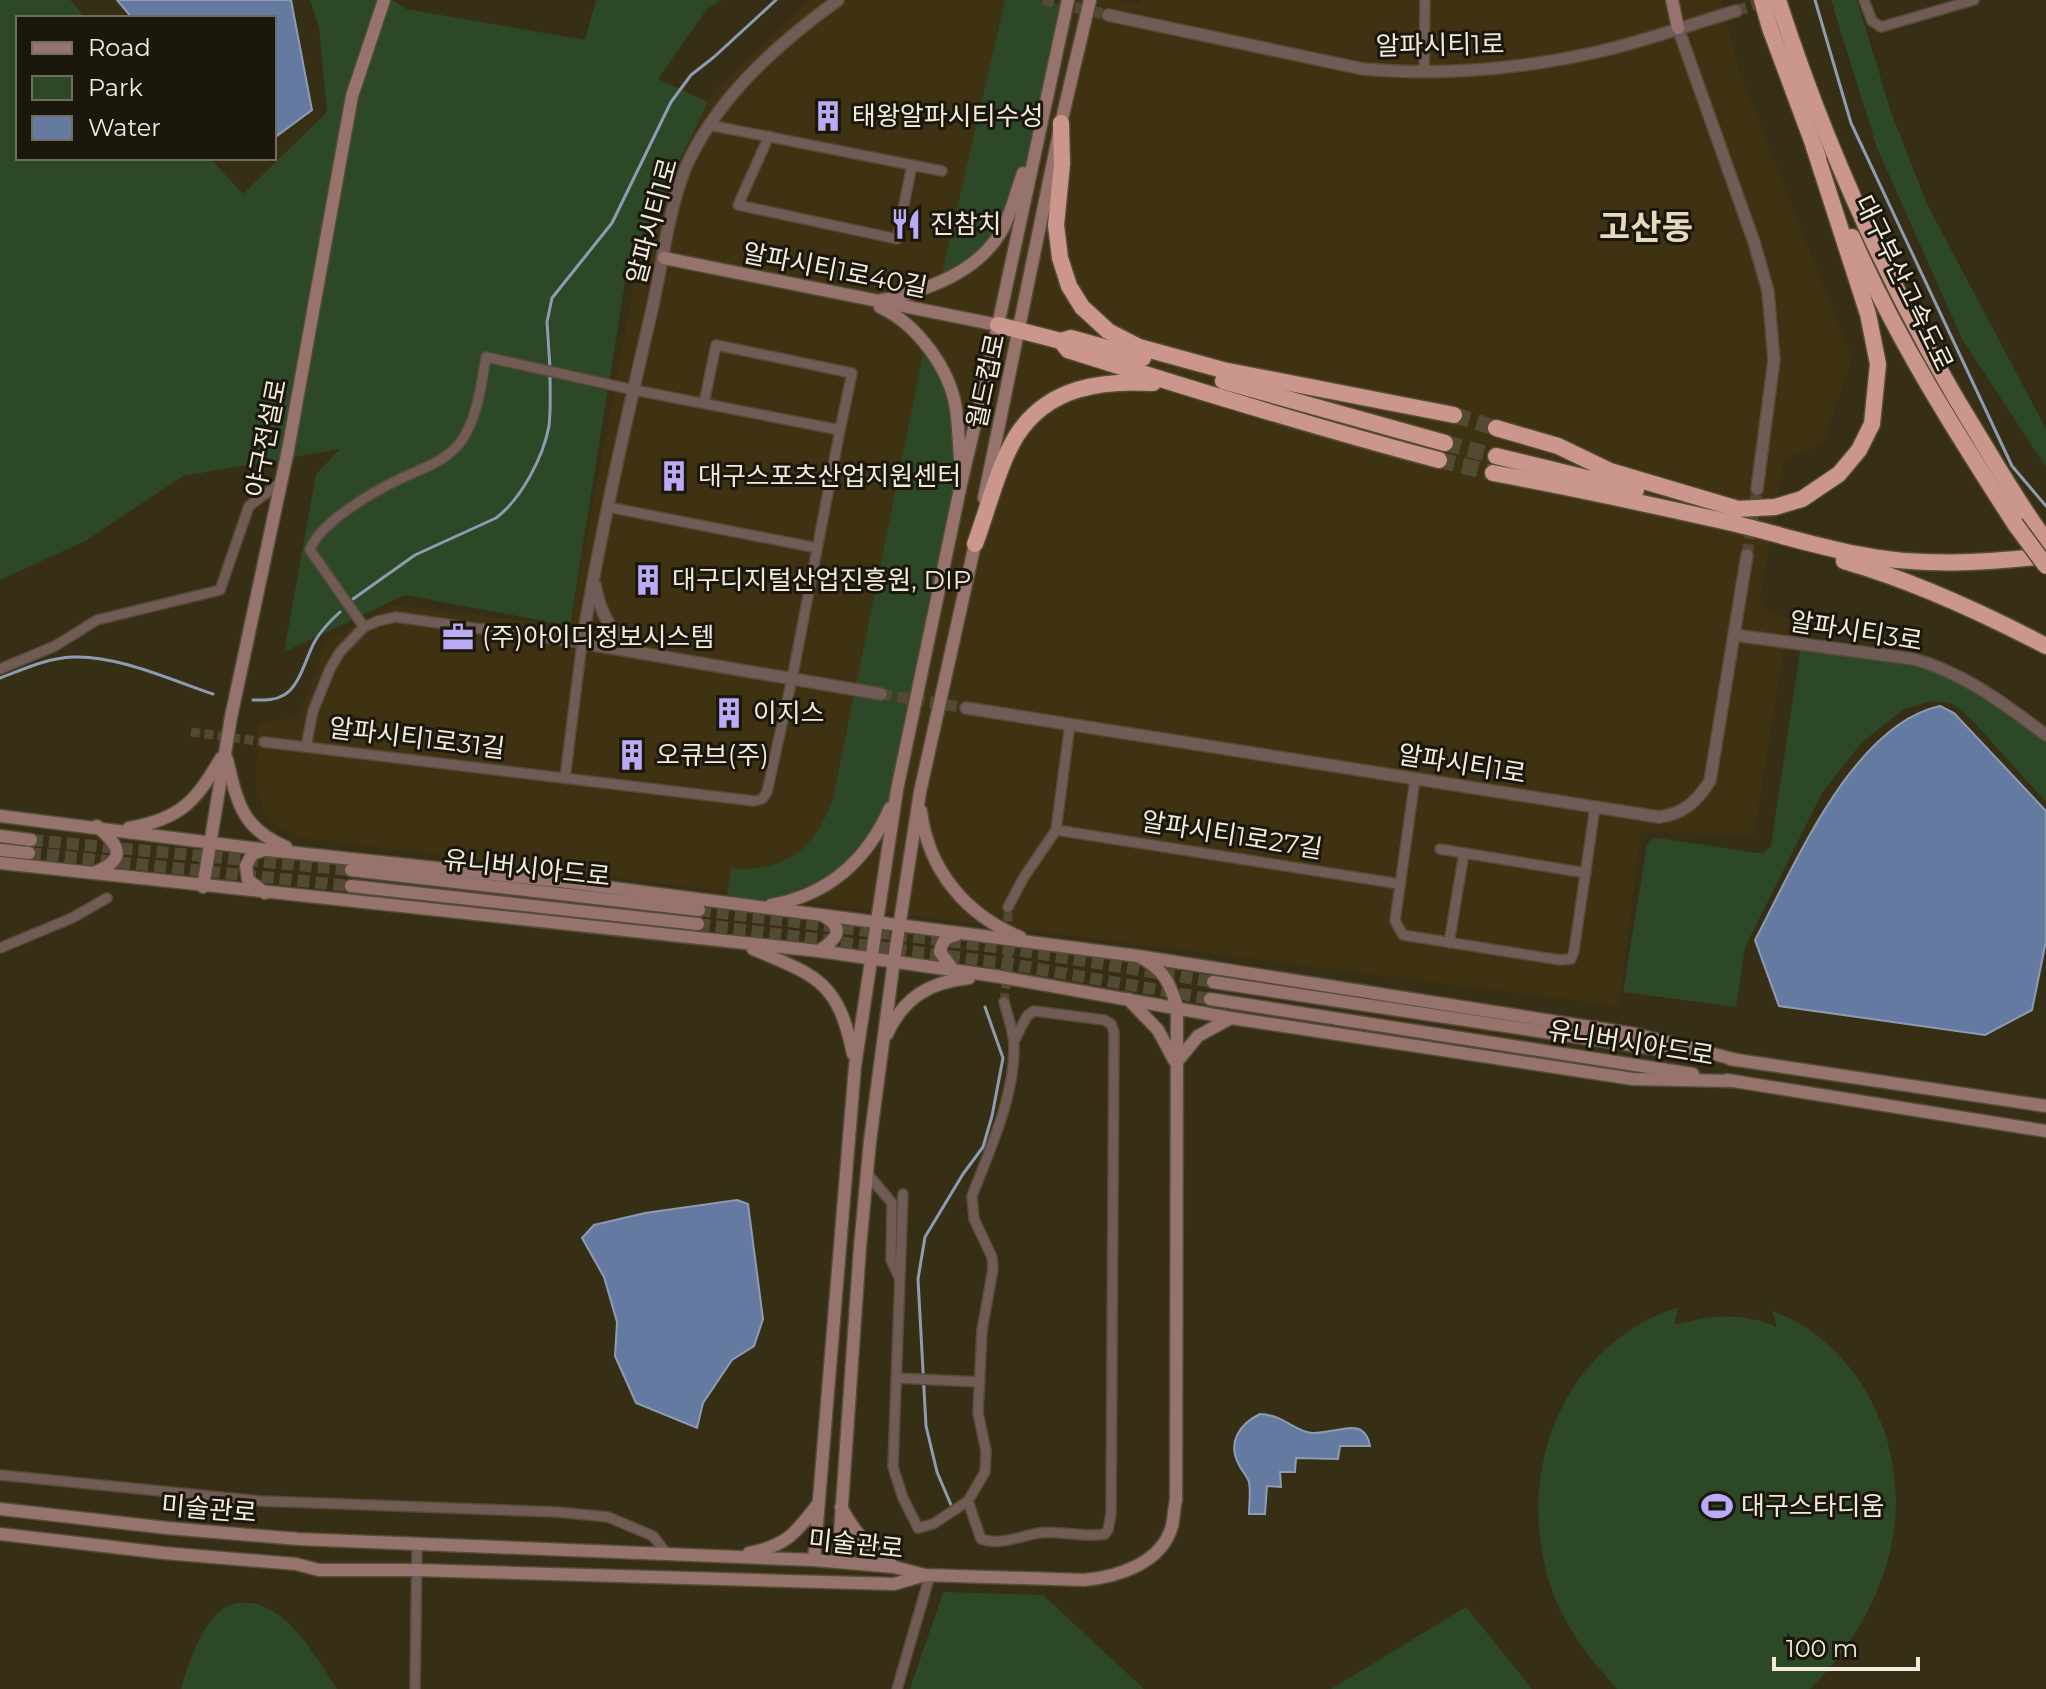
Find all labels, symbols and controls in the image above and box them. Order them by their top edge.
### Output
legend [16,16,276,160]
street label: 알파시티1로 [1375,28,1505,62]
text: Road [88,33,151,62]
text: Park [88,73,143,102]
building icon: 태왕알파시티수성 [811,99,845,133]
place label: 태왕알파시티수성 [852,100,1043,132]
text: Water [88,113,161,142]
street label: 알파시티1로 [620,155,684,287]
street label: 대구부산고속도로 [1848,190,1960,376]
district label: 고산동 [1599,206,1693,248]
restaurant icon: 진참치 [889,207,923,241]
place label: 진참치 [930,208,1002,240]
street label: 알파시티1로40길 [740,236,930,304]
street label: 월드컵로 [960,331,1012,431]
street label: 야구전설로 [239,376,293,500]
building icon: 대구스포츠산업지원센터 [657,459,691,493]
place label: 대구스포츠산업지원센터 [698,460,961,492]
building icon: 대구디지털산업진흥원, DIP [631,563,665,597]
place label: 대구디지털산업진흥원, DIP [672,564,972,596]
street label: 알파시티3로 [1787,605,1925,657]
office icon: (주)아이디정보시스템 [441,620,475,654]
place label: (주)아이디정보시스템 [482,621,714,653]
building icon: 이지스 [712,696,746,730]
place label: 이지스 [753,697,825,729]
street label: 알파시티1로31길 [327,711,507,765]
building icon: 오큐브(주) [615,738,649,772]
street label: 알파시티1로 [1396,738,1528,790]
place label: 오큐브(주) [656,739,769,771]
street label: 알파시티1로27길 [1139,805,1325,865]
street label: 유니버시아드로 [442,843,612,893]
street label: 유니버시아드로 [1546,1014,1716,1072]
street label: 미술관로 [160,1489,258,1529]
sports icon: 대구스타디움 [1700,1489,1734,1523]
place label: 대구스타디움 [1741,1490,1885,1522]
street label: 미술관로 [807,1523,905,1565]
scale bar [1774,1621,1918,1671]
text: 100 m [1786,1634,1858,1663]

